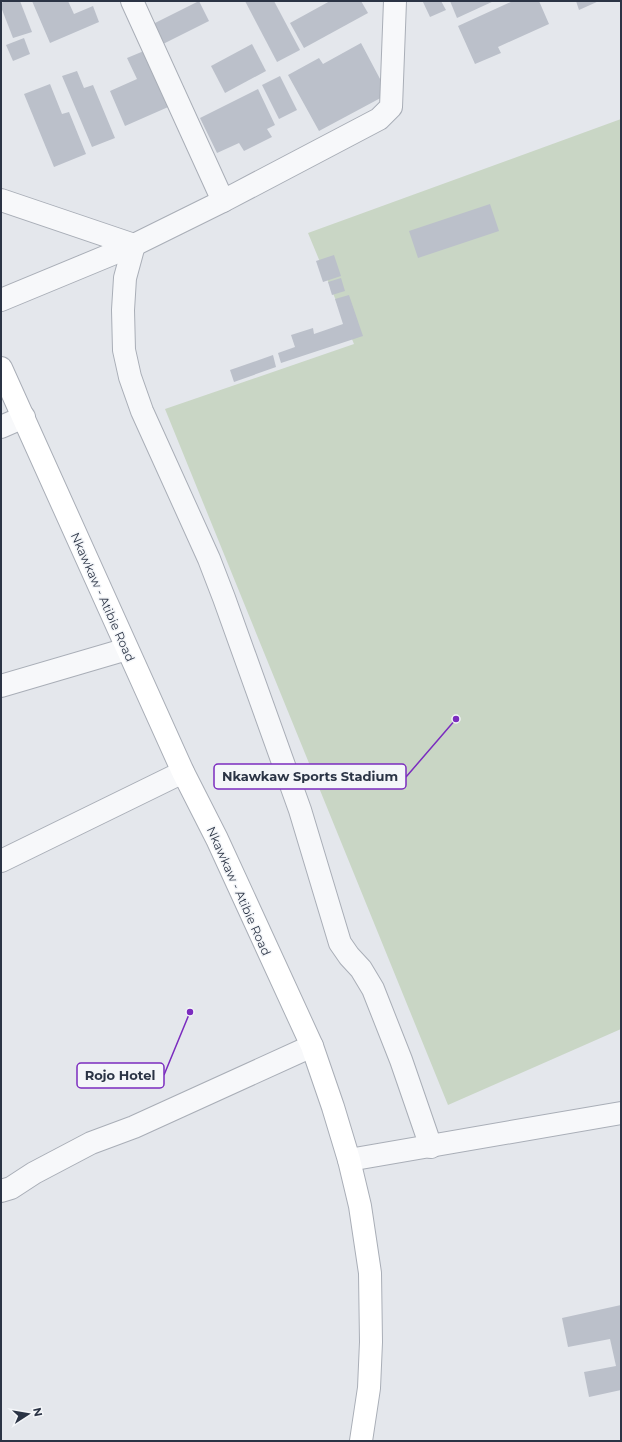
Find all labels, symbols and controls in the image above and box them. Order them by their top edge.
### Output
street label: Nkawkaw - Atibie Road [68,530,138,664]
callout: Nkawkaw Sports Stadium [214,764,406,789]
text: Nkawkaw Sports Stadium [222,768,398,784]
street label: Nkawkaw - Atibie Road [204,824,274,958]
callout: Rojo Hotel [77,1063,164,1088]
text: Rojo Hotel [85,1067,155,1083]
north arrow [8,1394,48,1434]
text: N [30,1406,46,1418]

